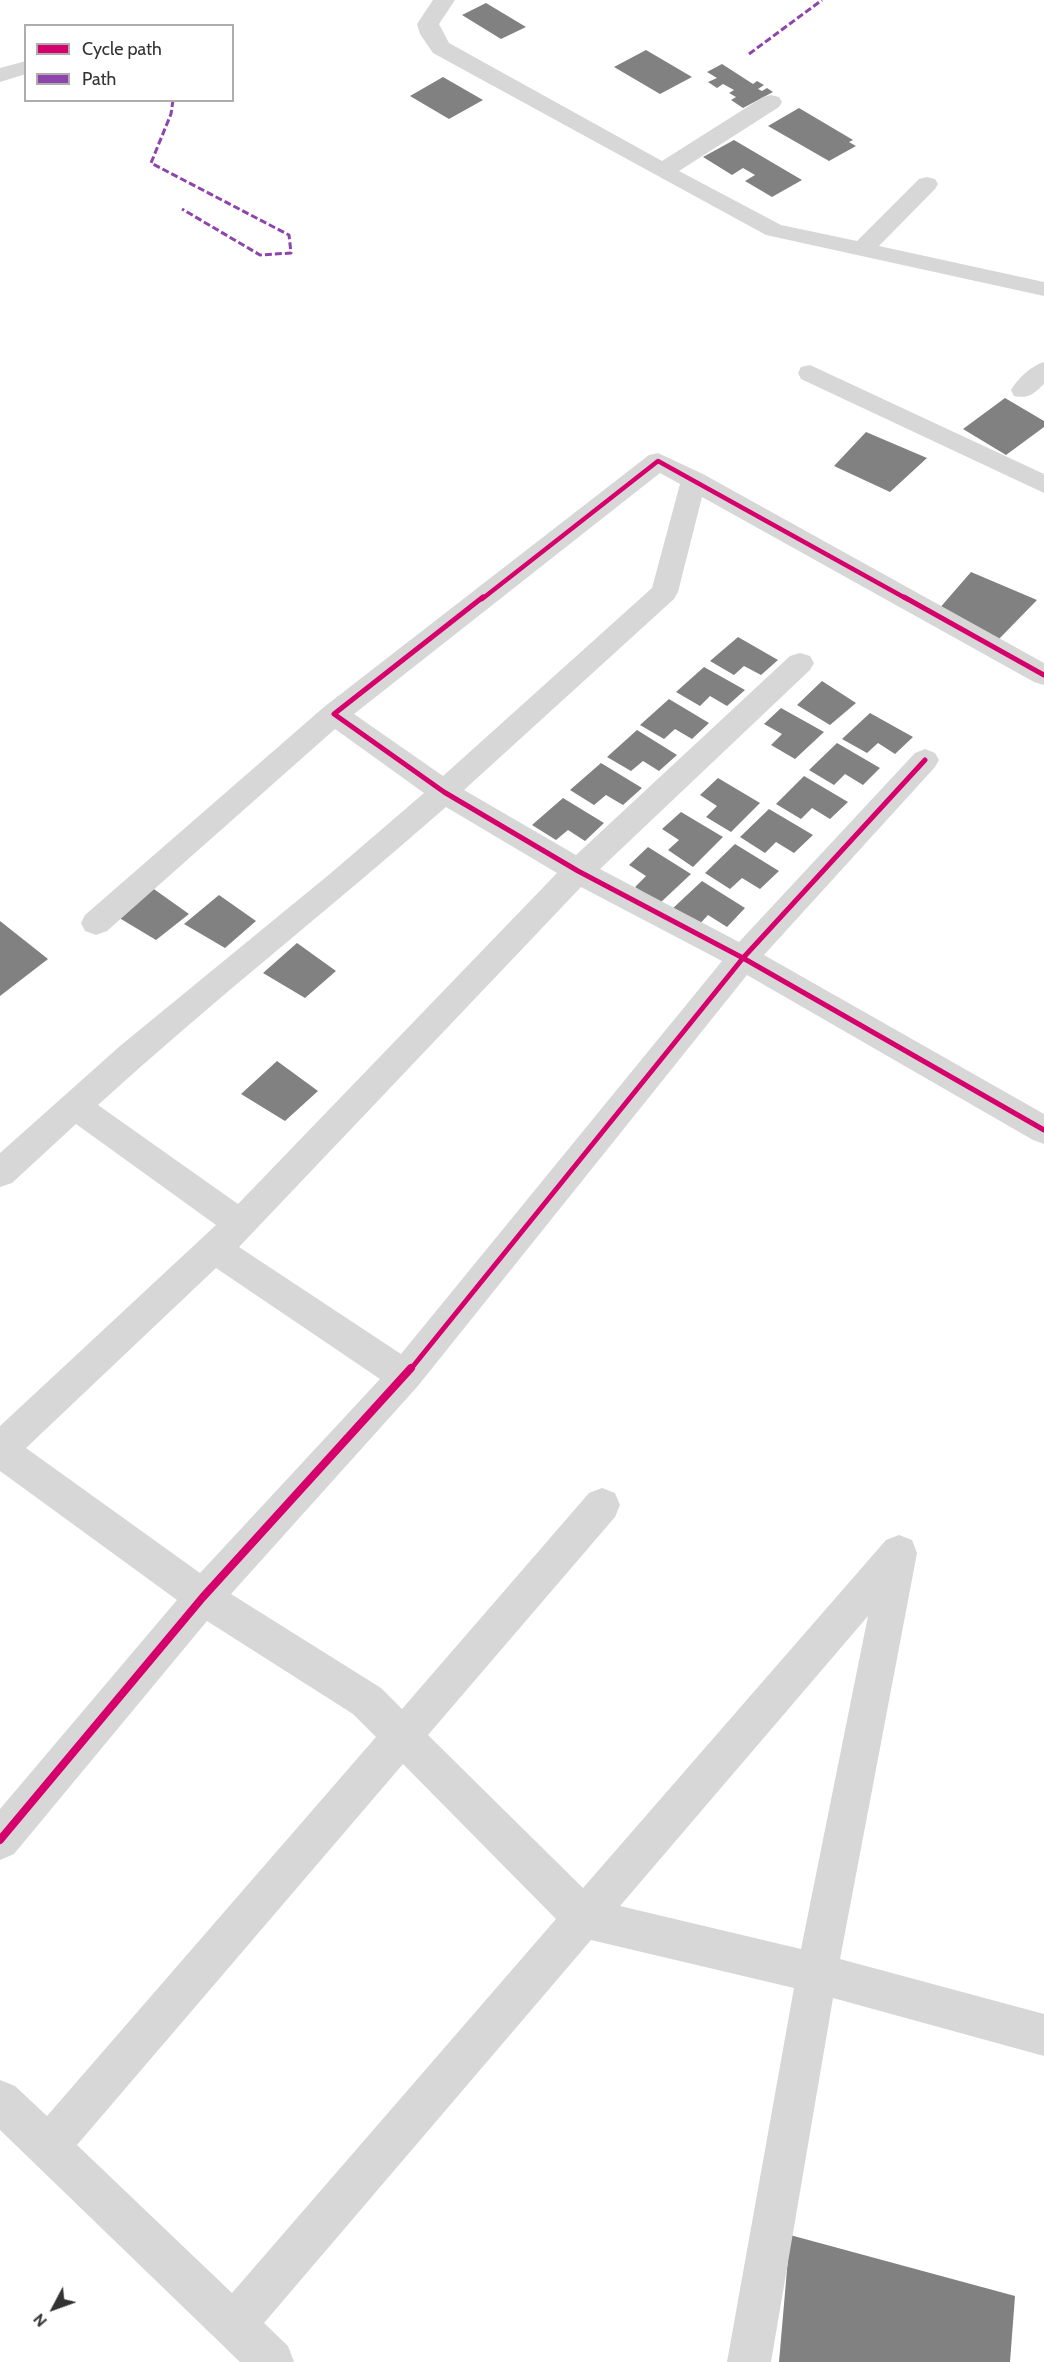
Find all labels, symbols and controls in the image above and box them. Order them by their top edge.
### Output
legend [24,24,234,102]
text: Cycle path [82,38,162,60]
text: Path [82,68,116,90]
north arrow [24,2278,84,2338]
text: N [29,2310,51,2331]

